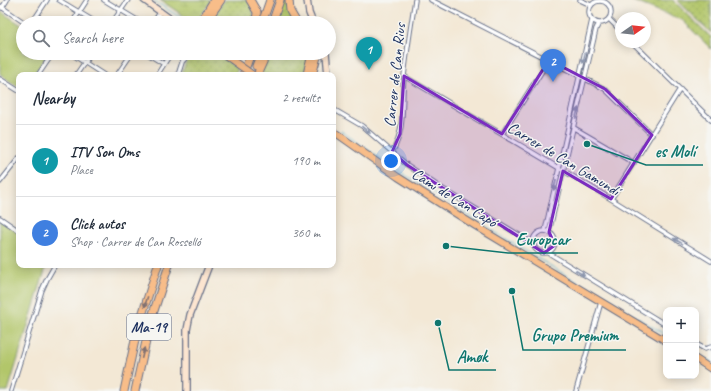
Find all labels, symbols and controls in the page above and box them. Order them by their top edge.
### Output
north arrow [615,12,651,48]
search box [16,16,336,60]
street label: Carrer de Can Rius [380,21,411,128]
icon: search [30,27,52,49]
text: Search here [62,29,123,48]
pin: 1 [356,37,382,70]
pin: 2 [540,49,566,82]
one-way arrow [581,53,587,65]
text: Nearby [32,88,75,109]
text: 2 results [282,90,320,106]
one-way arrow [575,106,581,119]
street label: Carrer de Can Gamundí [504,117,626,202]
one-way arrow [477,119,489,126]
one-way arrow [361,125,372,134]
callout: es Molí [646,136,703,165]
text: es Molí [655,141,699,162]
text: ITV Son Oms [70,143,139,162]
your location [381,151,401,171]
text: 1 [42,153,48,169]
text: 190 m [292,153,320,169]
text: Place [70,162,93,178]
street label: Camí de Can Capó [408,164,503,233]
one-way arrow [551,179,557,191]
text: Click autos [70,215,125,234]
callout: Europcar [508,224,578,253]
text: 2 [42,225,48,241]
text: 360 m [292,225,320,241]
text: Europcar [516,229,572,250]
text: Shop · Carrer de Can Rosselló [70,234,201,250]
one-way arrow [672,237,684,244]
one-way arrow [574,269,586,276]
one-way arrow [143,296,149,308]
map controls [663,307,699,379]
button: + [663,307,699,343]
road number: Ma-19 [127,314,171,340]
callout: Grupo Premium [523,321,626,350]
text: Grupo Premium [532,325,620,346]
callout: Amøk [449,341,496,370]
button: − [663,343,699,379]
text: Amøk [457,346,489,367]
one-way arrow [140,347,146,359]

